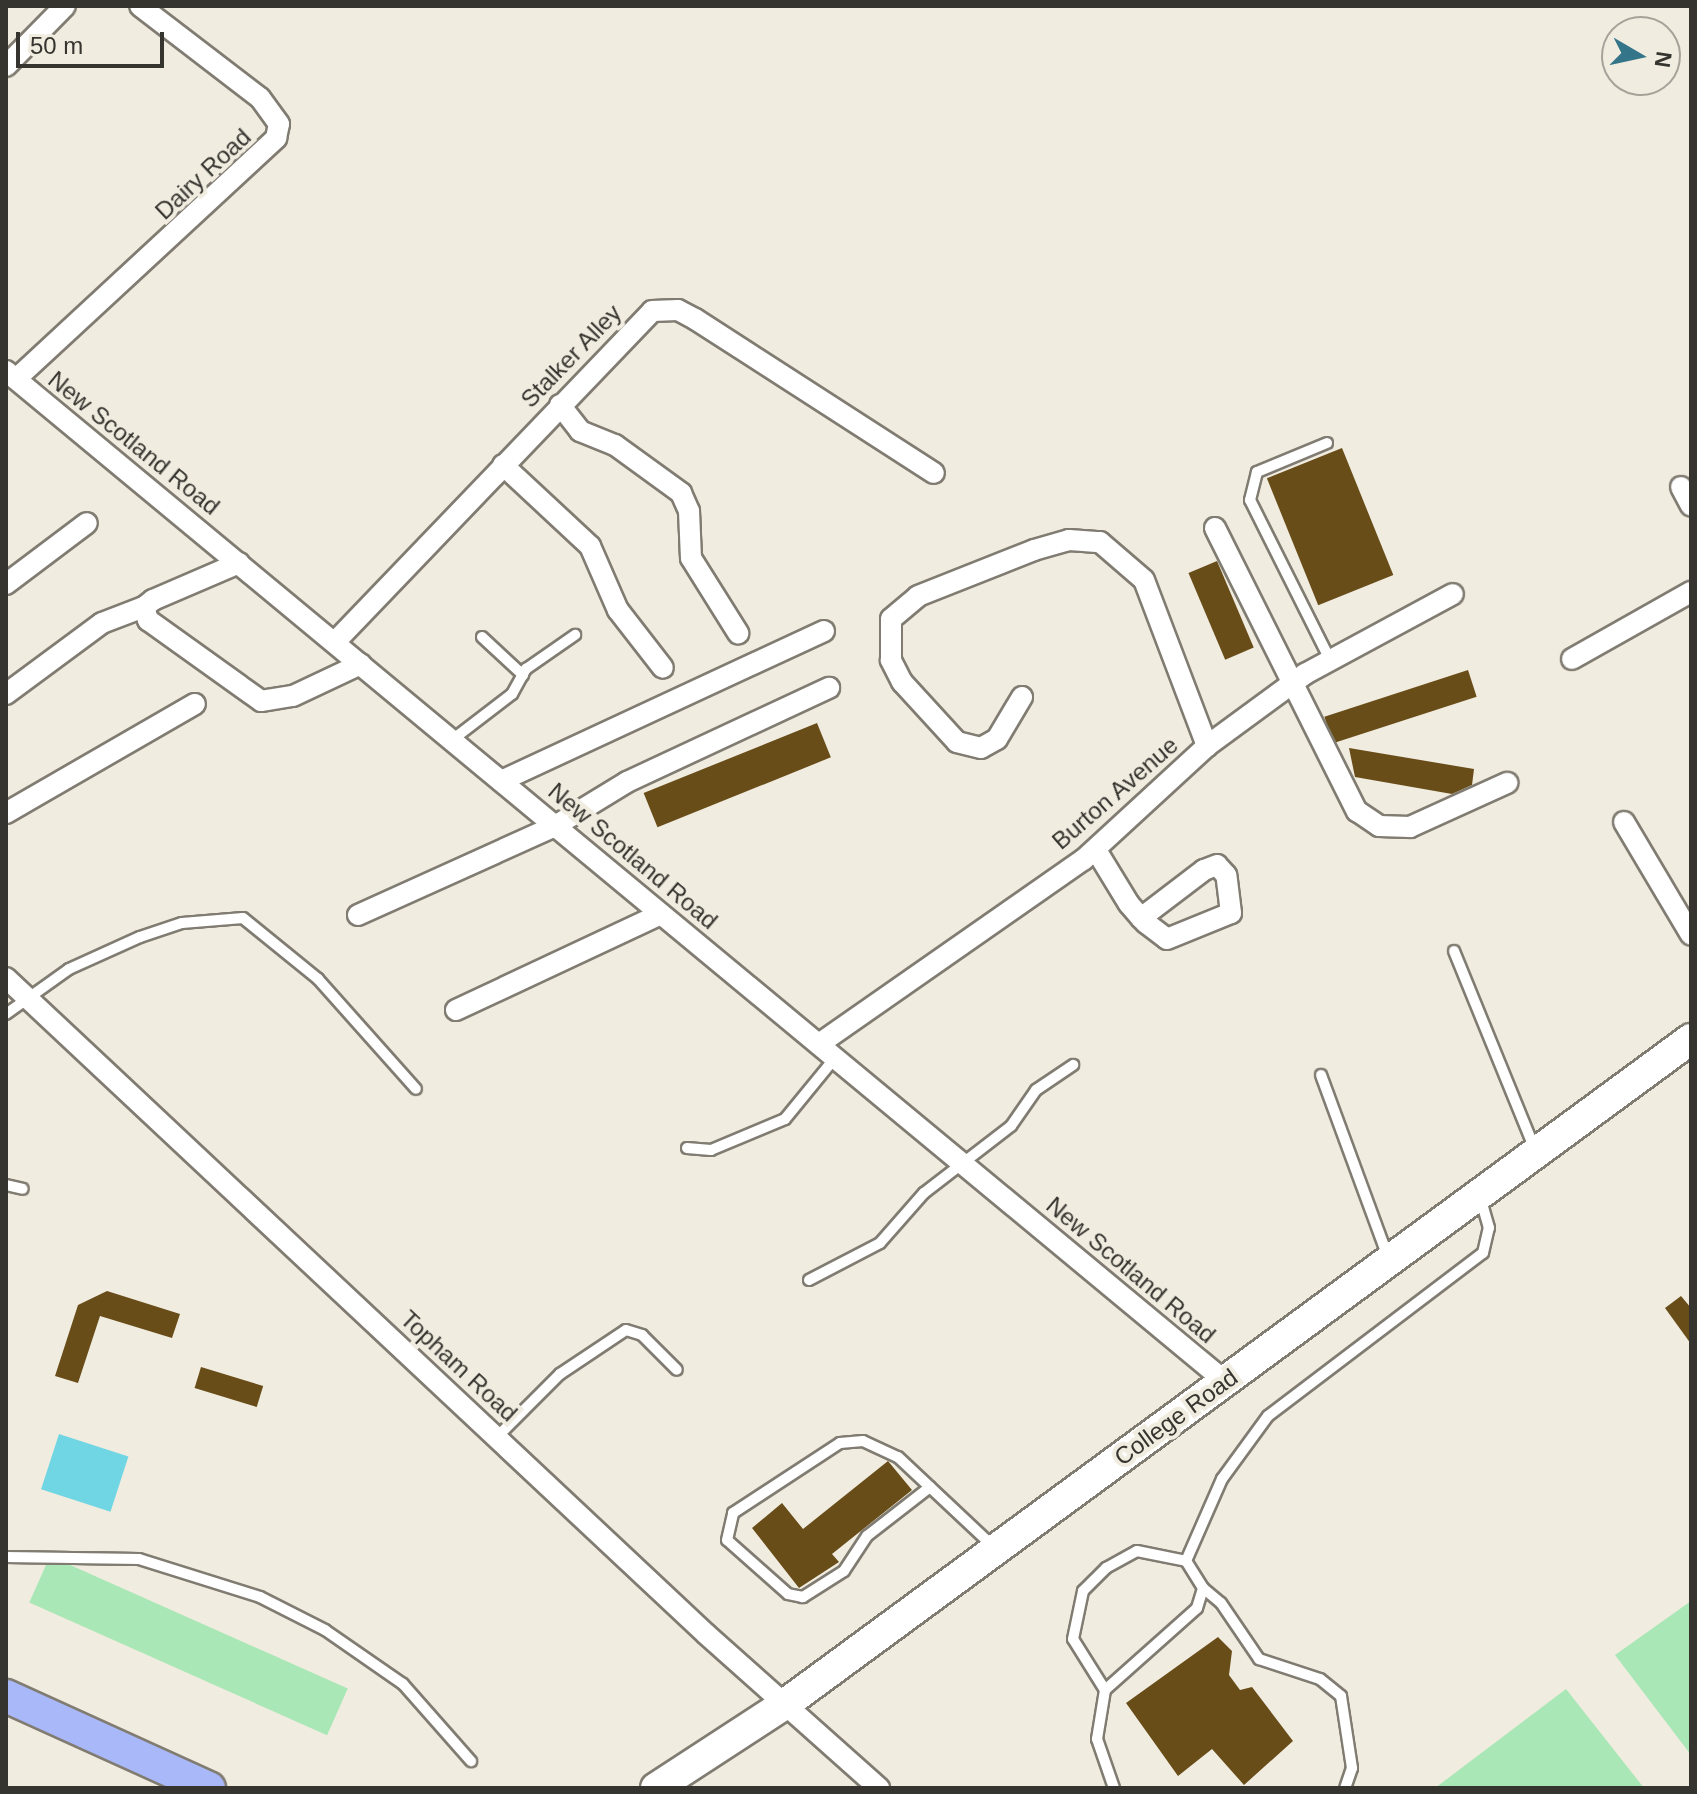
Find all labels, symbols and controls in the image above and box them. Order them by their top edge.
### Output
scale bar [20,16,168,66]
north arrow [1601,16,1681,96]
text: 50 m [30,32,83,59]
text: N [1650,50,1677,69]
street label: Dairy Road [149,123,257,225]
street label: Stalker Alley [514,298,628,414]
street label: New Scotland Road [43,365,225,521]
street label: Burton Avenue [1046,730,1184,856]
street label: New Scotland Road [542,777,724,935]
street label: New Scotland Road [1040,1191,1222,1349]
street label: Topham Road [395,1305,523,1427]
street label: College Road [1109,1363,1243,1471]

